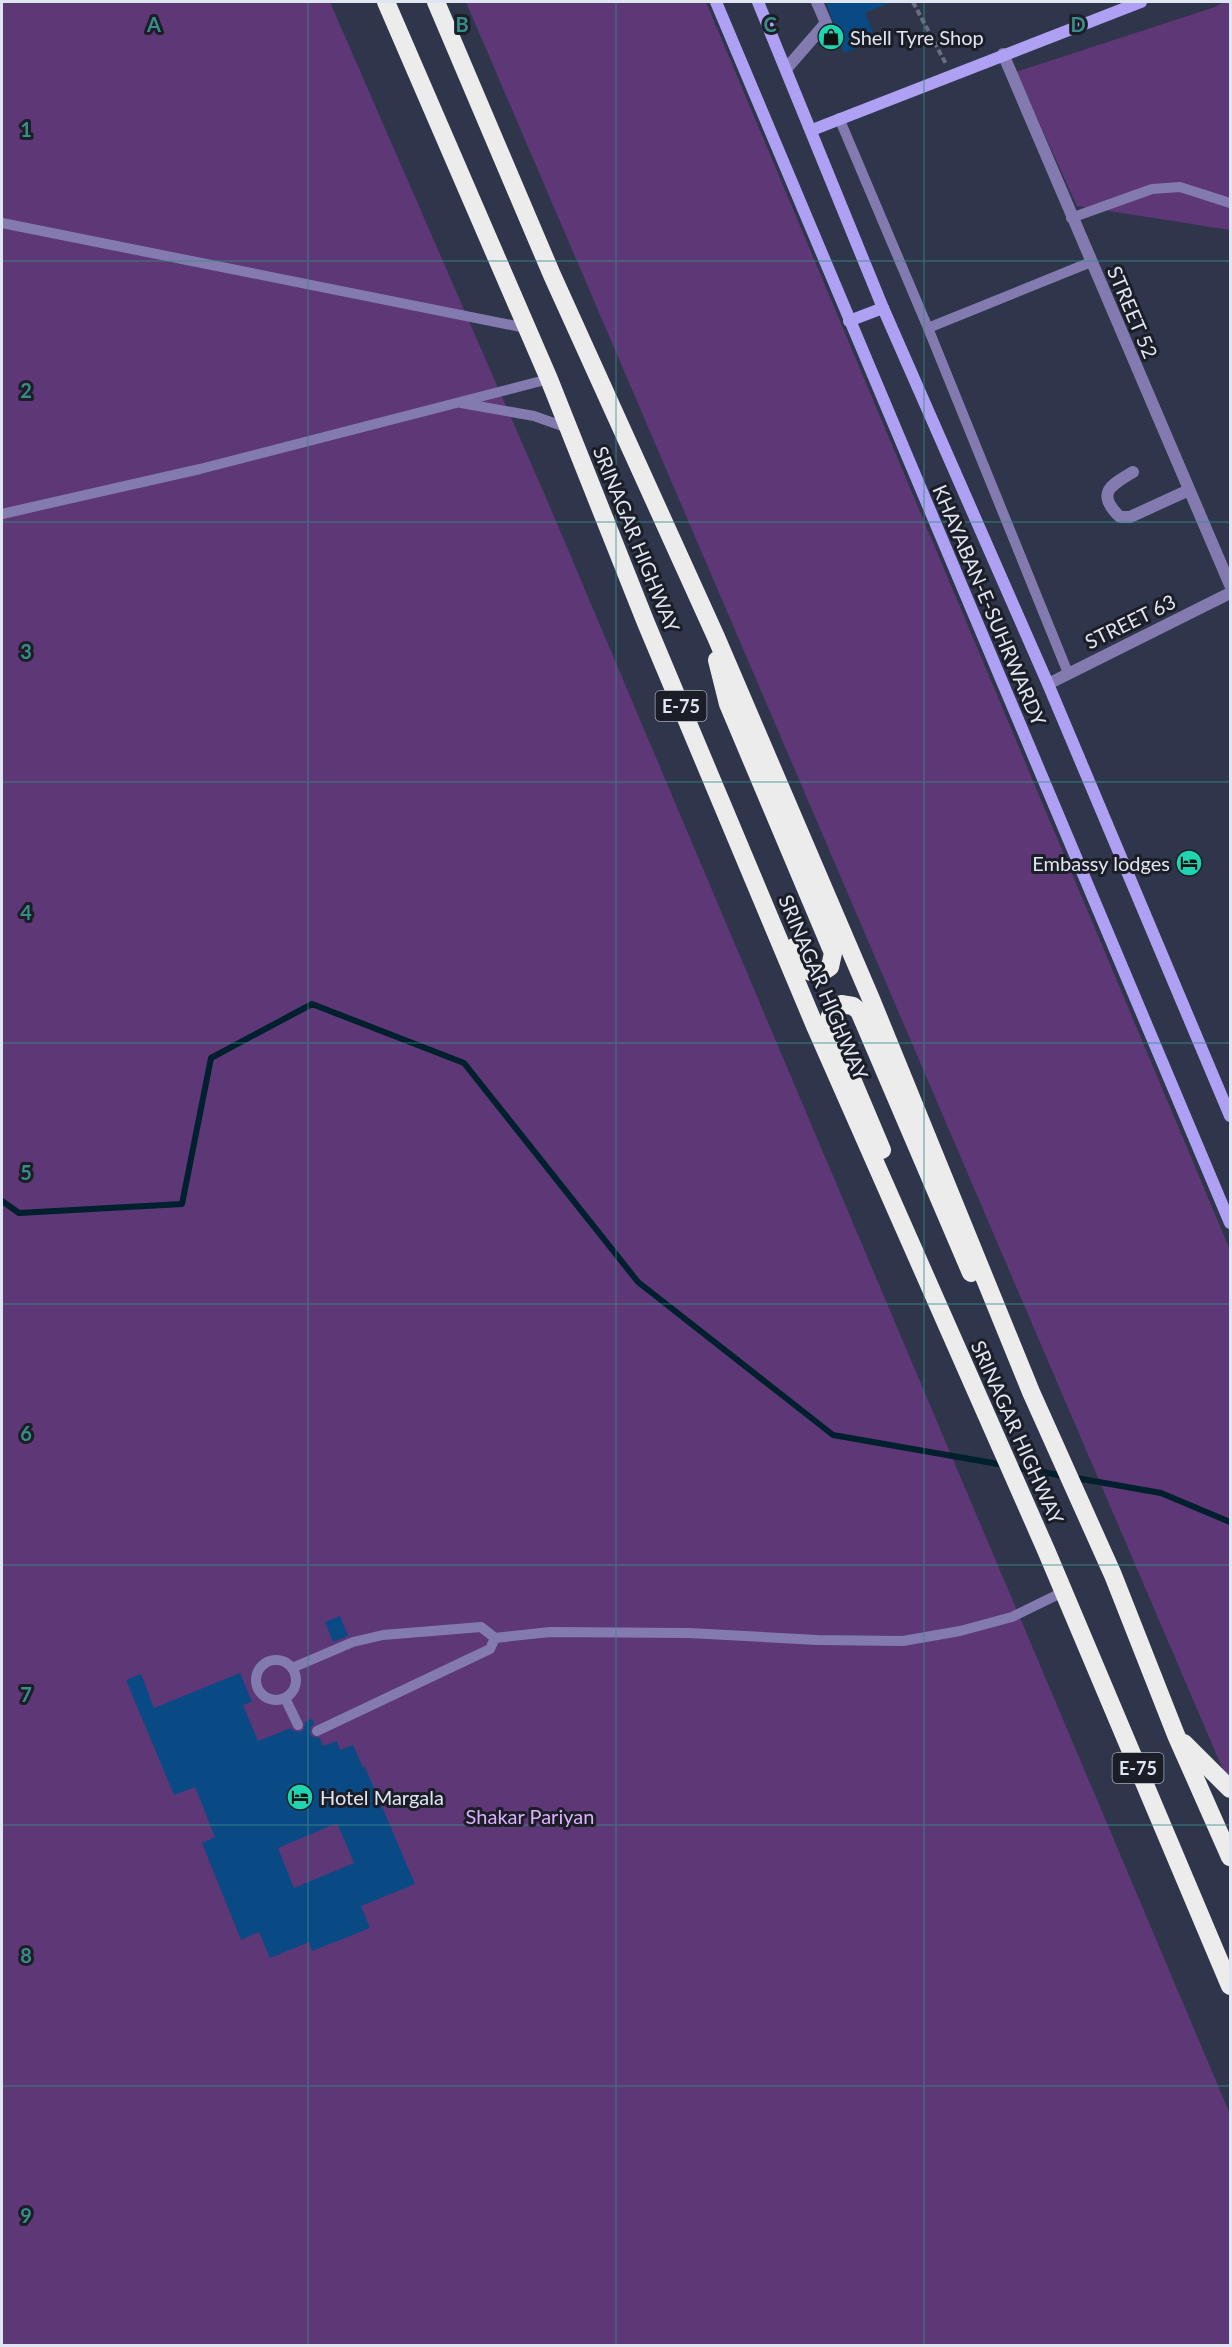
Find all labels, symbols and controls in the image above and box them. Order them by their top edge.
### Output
text: A [146,12,161,36]
text: B [455,12,469,36]
text: C [763,12,777,36]
text: D [1070,12,1086,36]
shop icon: Shell Tyre Shop [816,22,846,52]
place label: Shell Tyre Shop [850,25,984,49]
text: 1 [20,117,32,141]
street label: STREET 52 [1103,262,1163,362]
text: 2 [20,378,32,402]
street label: SRINAGAR HIGHWAY [589,443,685,636]
street label: KHAYABAN-E-SUHRWARDY [928,481,1052,729]
street label: STREET 63 [1081,589,1179,653]
text: 3 [20,639,32,663]
road number: E-75 [656,691,706,721]
hotel icon: Embassy lodges [1174,848,1204,878]
place label: Embassy lodges [1032,851,1170,875]
street label: SRINAGAR HIGHWAY [774,891,874,1083]
text: 4 [20,900,32,924]
text: 5 [20,1160,32,1184]
street label: SRINAGAR HIGHWAY [967,1337,1070,1528]
text: 6 [20,1421,32,1445]
text: 7 [20,1682,32,1706]
road number: E-75 [1112,1753,1164,1783]
hotel icon: Hotel Margala [285,1782,315,1812]
place label: Hotel Margala [320,1785,444,1809]
park label: Shakar Pariyan [466,1804,594,1828]
text: 8 [20,1943,32,1967]
text: 9 [20,2203,32,2227]

